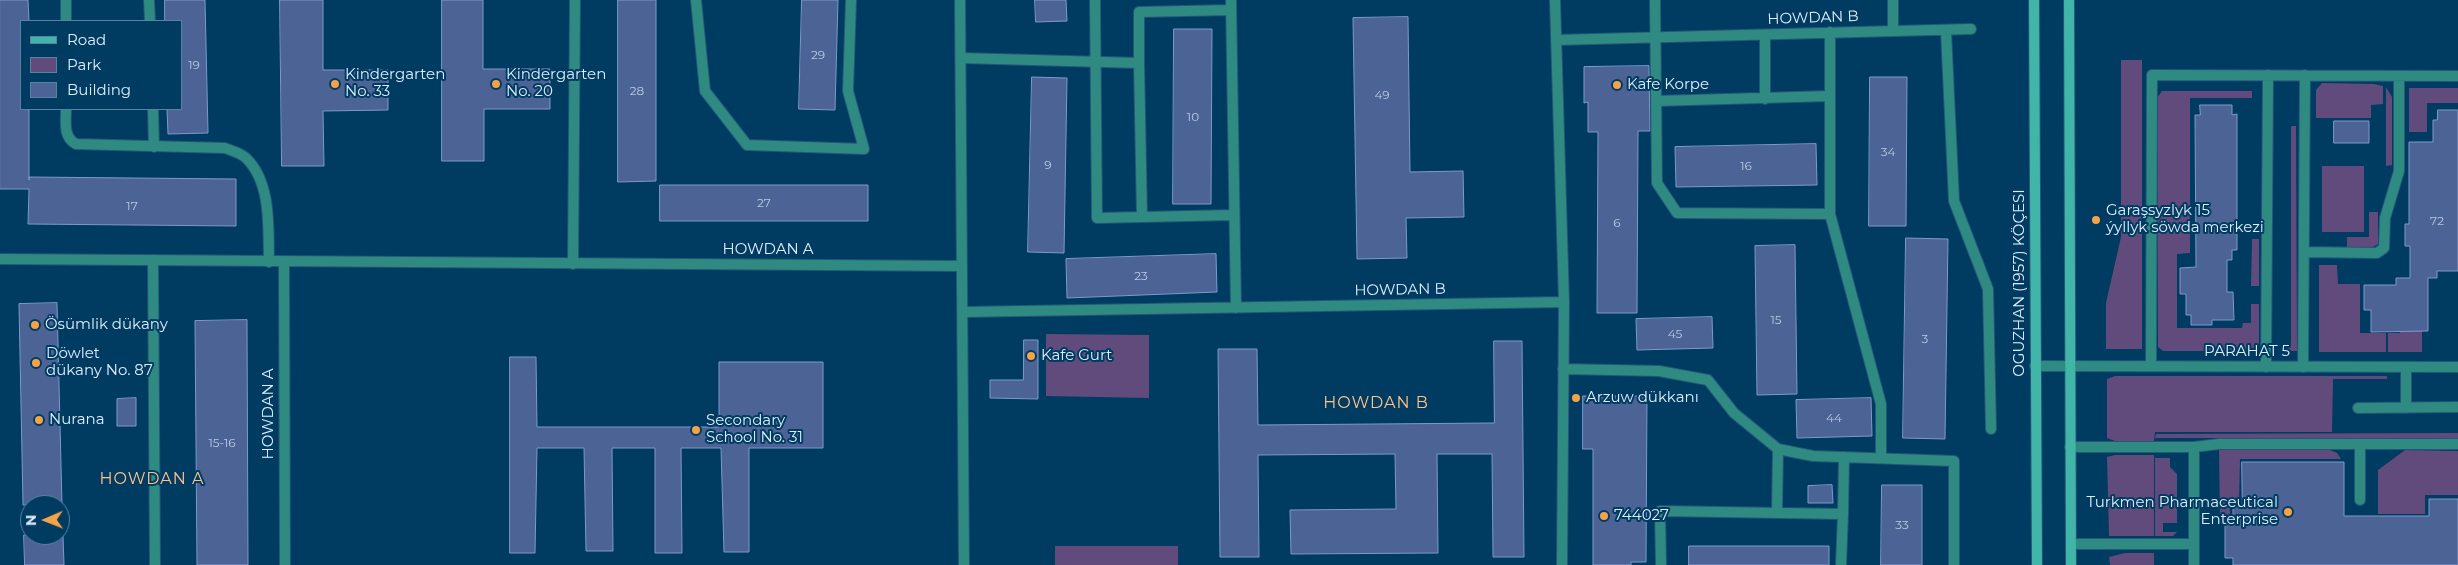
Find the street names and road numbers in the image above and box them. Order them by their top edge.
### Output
street label: HOWDAN B [1767,7,1859,29]
street label: OGUZHAN (1957) KÖÇESI [2011,189,2029,377]
street label: HOWDAN A [723,241,813,259]
street label: HOWDAN B [1354,280,1446,300]
street label: PARAHAT 5 [2204,343,2290,361]
street label: HOWDAN A [260,369,278,459]

